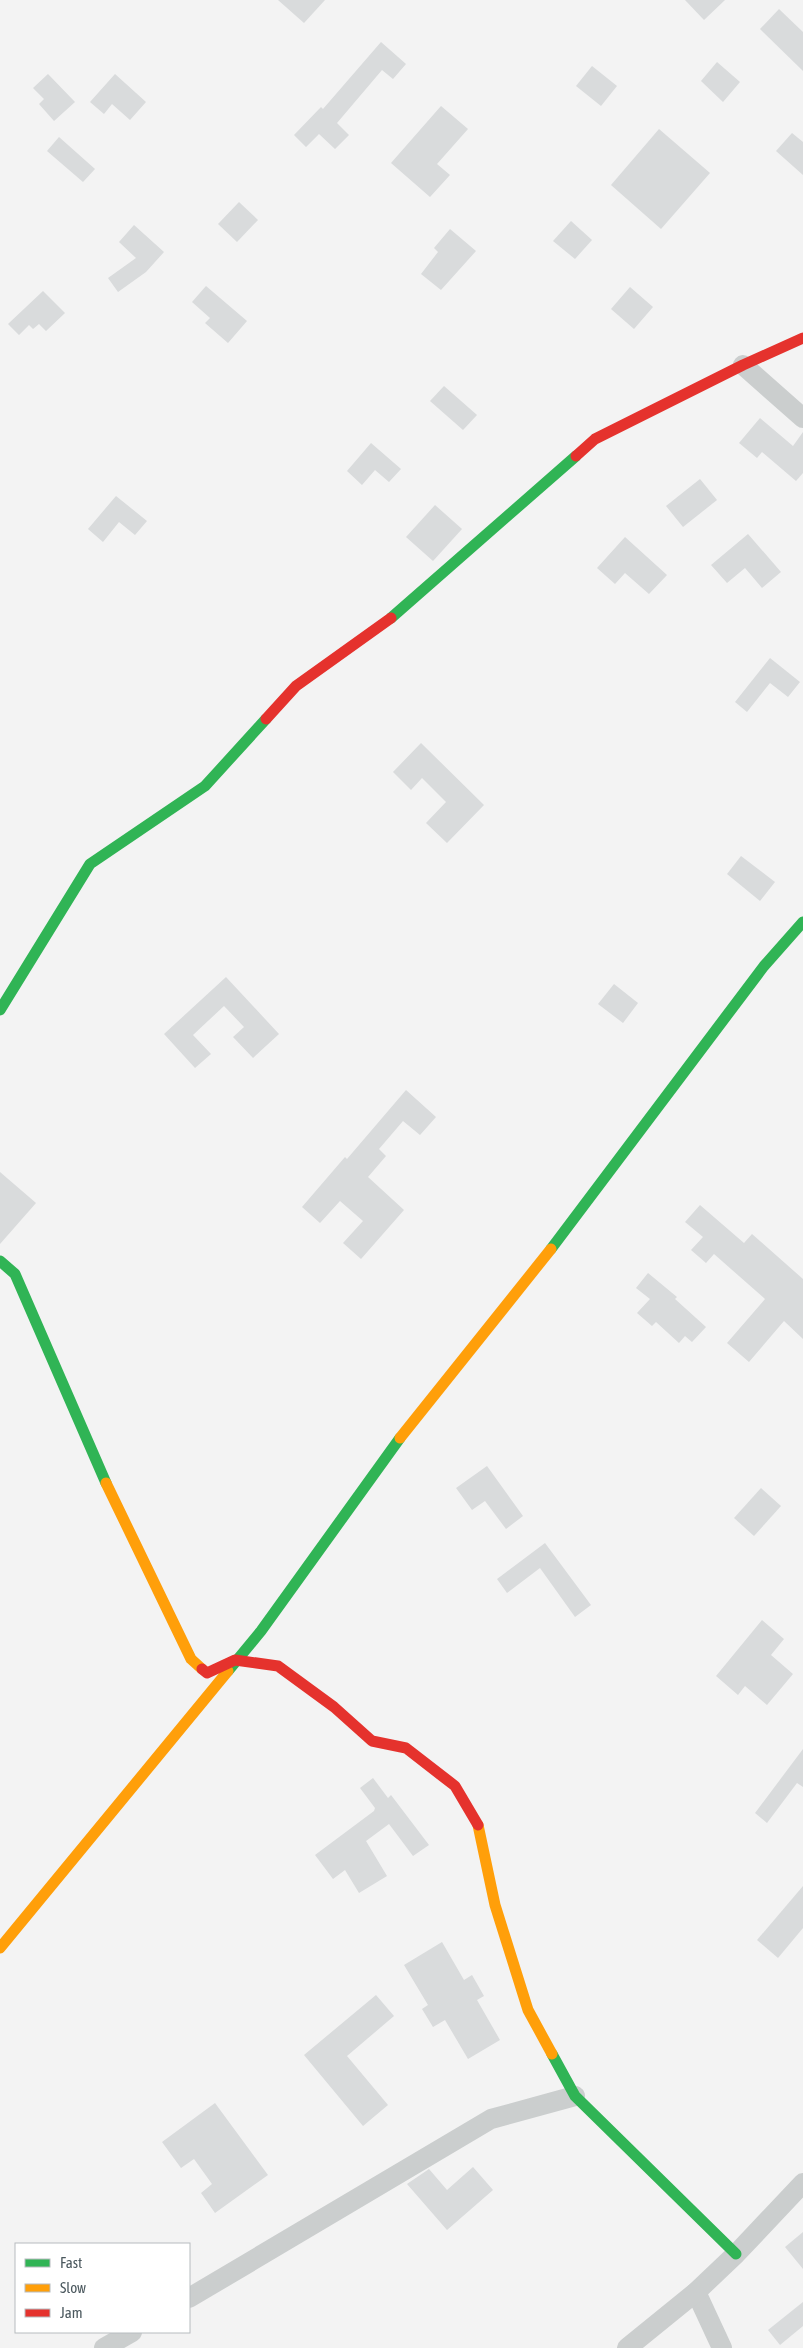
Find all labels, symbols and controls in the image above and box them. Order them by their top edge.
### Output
legend [15,2243,190,2333]
text: Fast [60,2254,82,2271]
text: Slow [60,2279,86,2296]
text: Jam [60,2304,83,2321]

